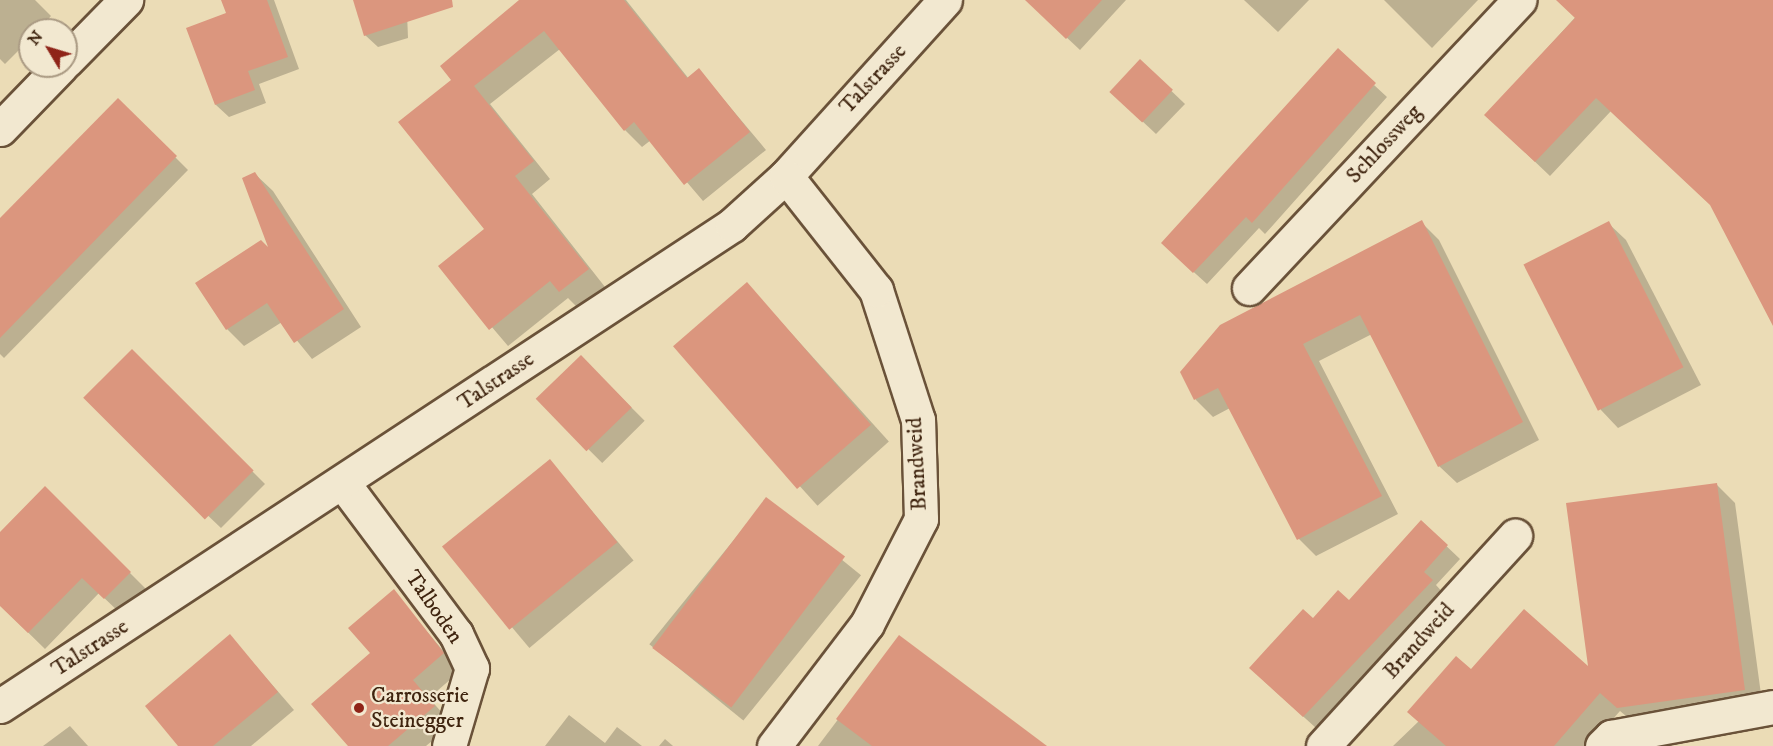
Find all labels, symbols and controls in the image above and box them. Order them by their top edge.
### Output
north arrow [18,18,78,78]
text: N [23,27,47,49]
street label: Talstrasse [834,38,912,120]
street label: Schlossweg [1341,99,1427,189]
street label: Talstrasse [453,346,539,416]
street label: Brandweid [901,417,933,511]
street label: Talboden [399,565,469,649]
street label: Brandweid [1378,597,1460,685]
street label: Talstrasse [47,613,133,683]
place label: Carrosserie Steinegger [371,682,469,734]
marker: Carrosserie Steinegger [352,701,366,715]

